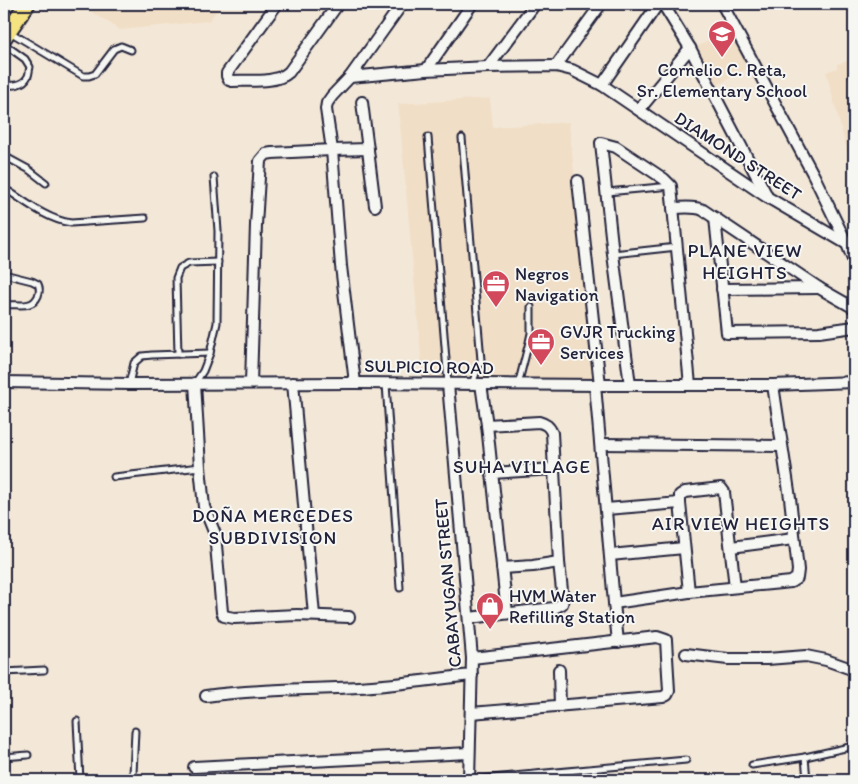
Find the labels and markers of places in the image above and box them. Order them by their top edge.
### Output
school or university icon: Cornelio C. Reta, Sr. Elementary School [707,19,737,58]
place label: Cornelio C. Reta, Sr. Elementary School [637,59,807,102]
place label: Negros Navigation [515,263,599,306]
office icon: Negros Navigation [481,269,511,308]
place label: GVJR Trucking Services [560,321,676,364]
office icon: GVJR Trucking Services [526,327,556,366]
place label: HVM Water Refilling Station [509,585,635,628]
shop icon: HVM Water Refilling Station [475,591,505,630]

